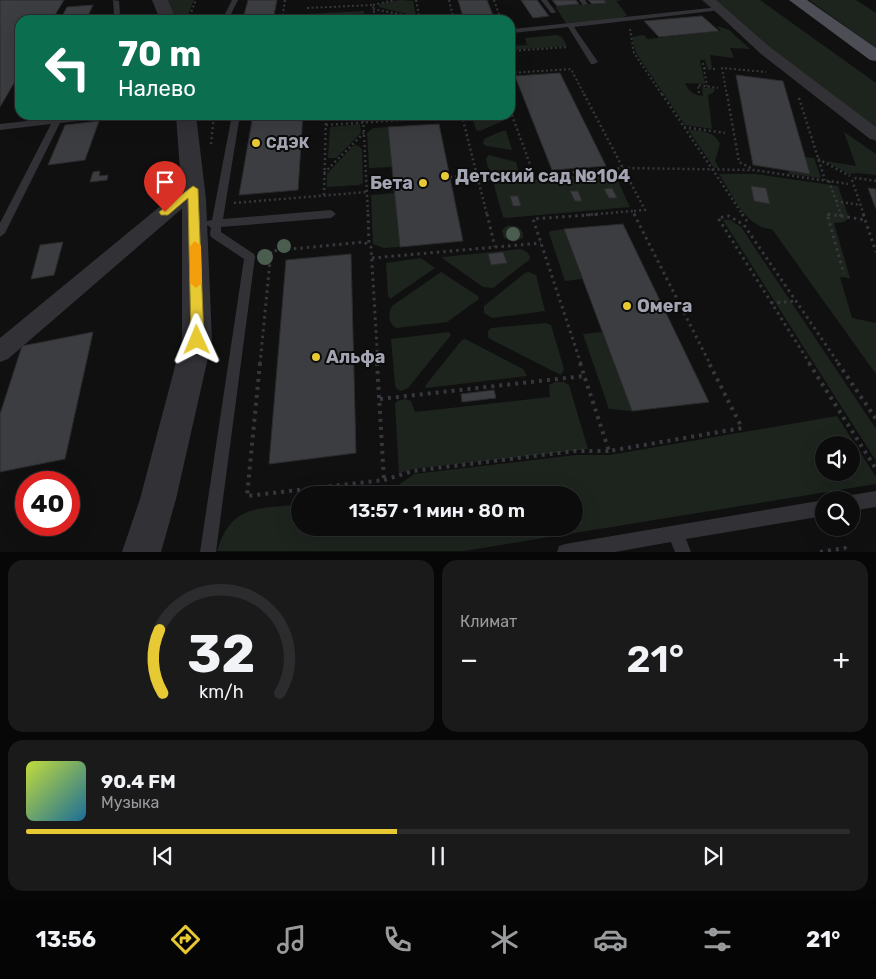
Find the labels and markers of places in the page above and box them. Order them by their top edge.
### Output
place label: СДЭК [266,134,310,152]
marker: СДЭК [250,137,262,149]
pin [144,161,186,212]
place label: Детский сад №104 [455,165,630,187]
marker: Детский сад №104 [439,170,451,182]
place label: Бета [370,172,413,194]
marker: Бета [417,177,429,189]
place label: Омега [637,295,692,317]
marker: Омега [621,300,633,312]
place label: Альфа [326,346,385,368]
marker: Альфа [310,351,322,363]

